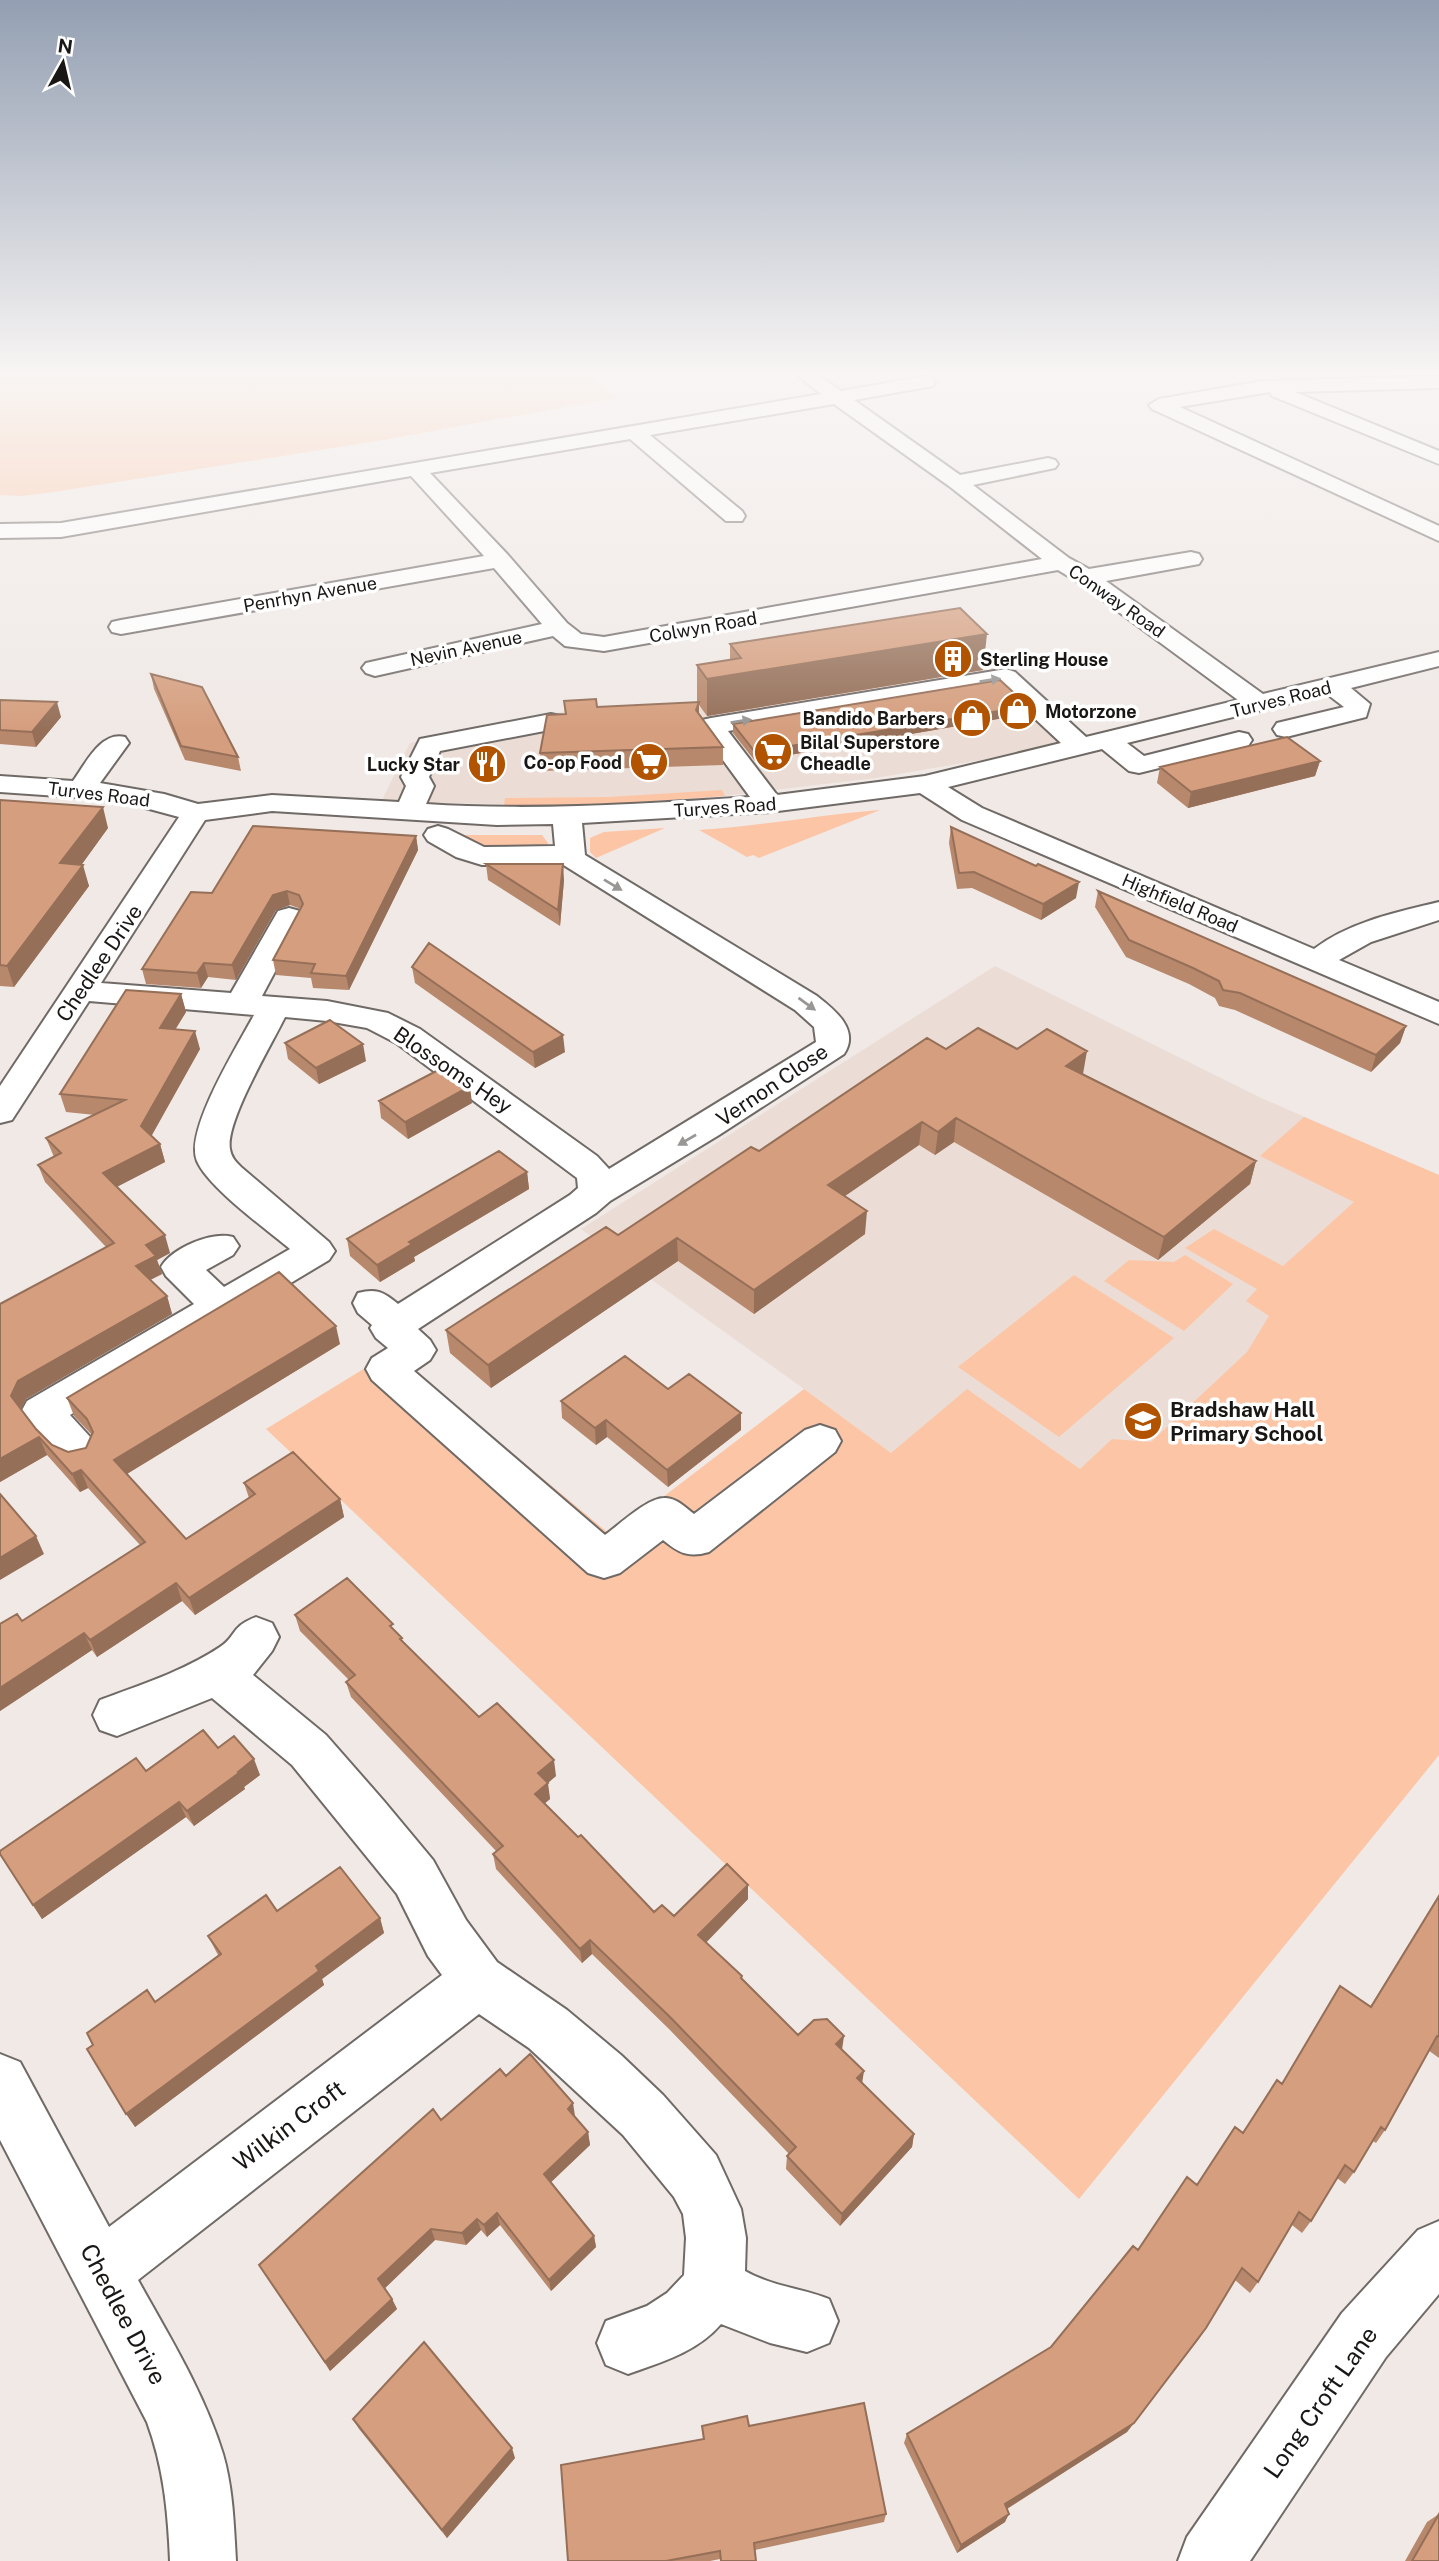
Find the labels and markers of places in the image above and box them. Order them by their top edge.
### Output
building icon: Sterling House [932,638,974,680]
place label: Sterling House [980,649,1108,670]
shop icon: Motorzone [997,690,1039,732]
shop icon: Bandido Barbers [951,697,993,739]
place label: Motorzone [1045,701,1137,722]
place label: Bandido Barbers [803,708,945,729]
supermarket icon: Bilal Superstore Cheadle [752,731,794,773]
place label: Bilal Superstore Cheadle [800,732,940,774]
supermarket icon: Co-op Food [628,741,670,783]
restaurant icon: Lucky Star [466,743,508,785]
place label: Co-op Food [524,752,622,773]
place label: Lucky Star [367,754,461,775]
place label: Bradshaw Hall Primary School [1170,1397,1323,1446]
school or university icon: Bradshaw Hall Primary School [1122,1400,1164,1442]

